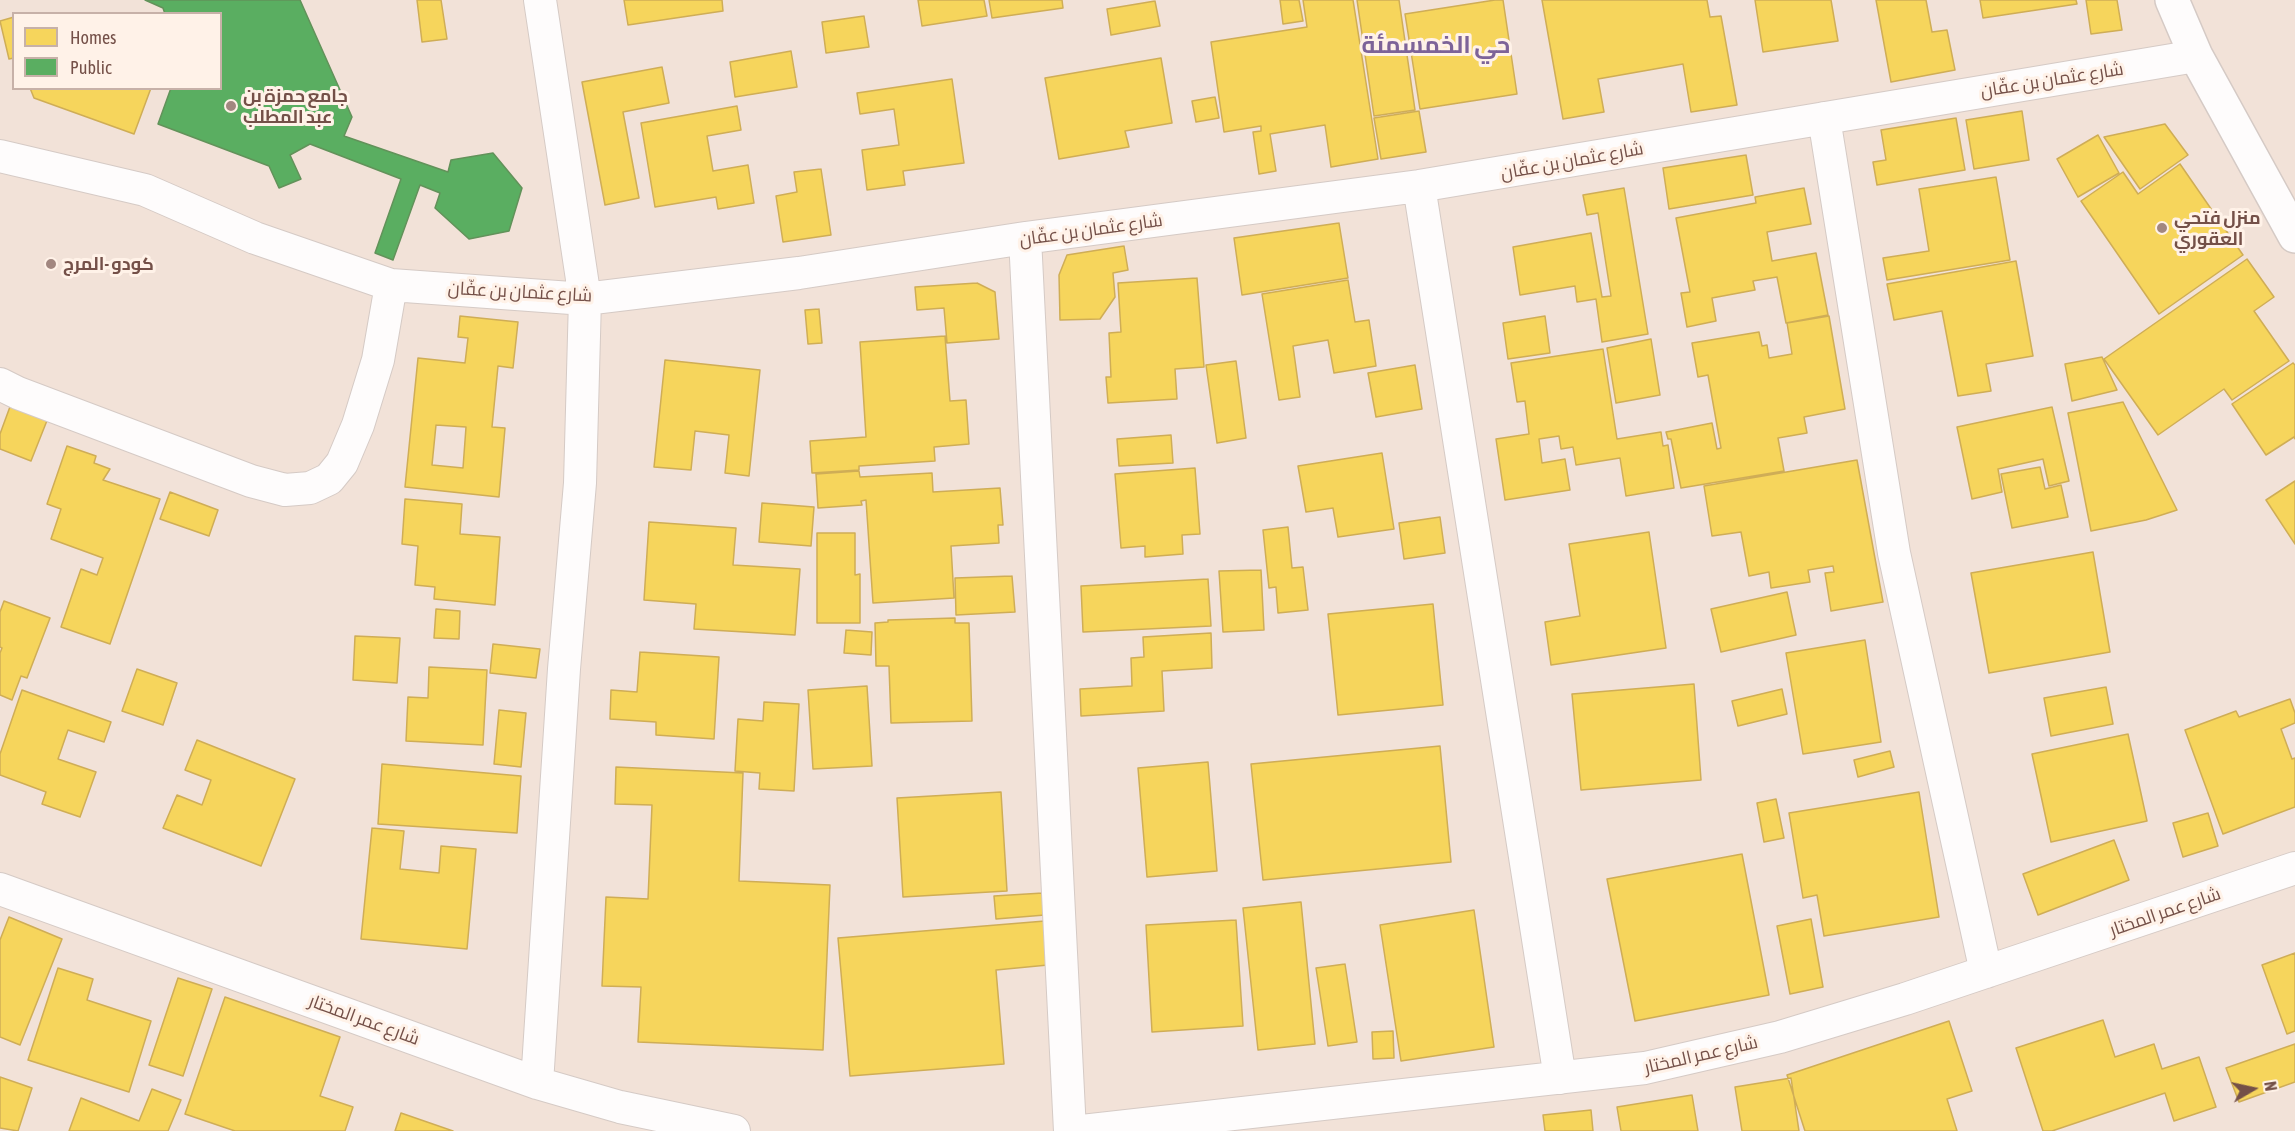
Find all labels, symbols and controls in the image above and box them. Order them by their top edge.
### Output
legend [12,12,222,90]
text: Homes [70,27,116,48]
district label: حي الخمسمئة [1362,31,1510,59]
text: Public [70,57,112,78]
street label: شارع عثمان بن عفّان [1979,58,2125,102]
place label: جامع حمزة بن عبد المطلب [243,85,348,128]
marker: جامع حمزة بن عبد المطلب [224,99,238,113]
street label: شارع عثمان بن عفّان [1499,138,1645,184]
place label: منزل فتحي العقوري [2174,207,2261,250]
street label: شارع عثمان بن عفّان [1018,209,1164,251]
marker: منزل فتحي العقوري [2155,221,2169,235]
place label: كودو -المرج [63,253,154,275]
marker: كودو -المرج [44,257,58,271]
street label: شارع عثمان بن عفّان [447,277,593,307]
street label: شارع عمر المختار [2107,883,2223,941]
street label: شارع عمر المختار [306,990,422,1050]
street label: شارع عمر المختار [1642,1031,1760,1079]
north arrow [2223,1059,2283,1119]
text: N [2261,1080,2280,1092]

